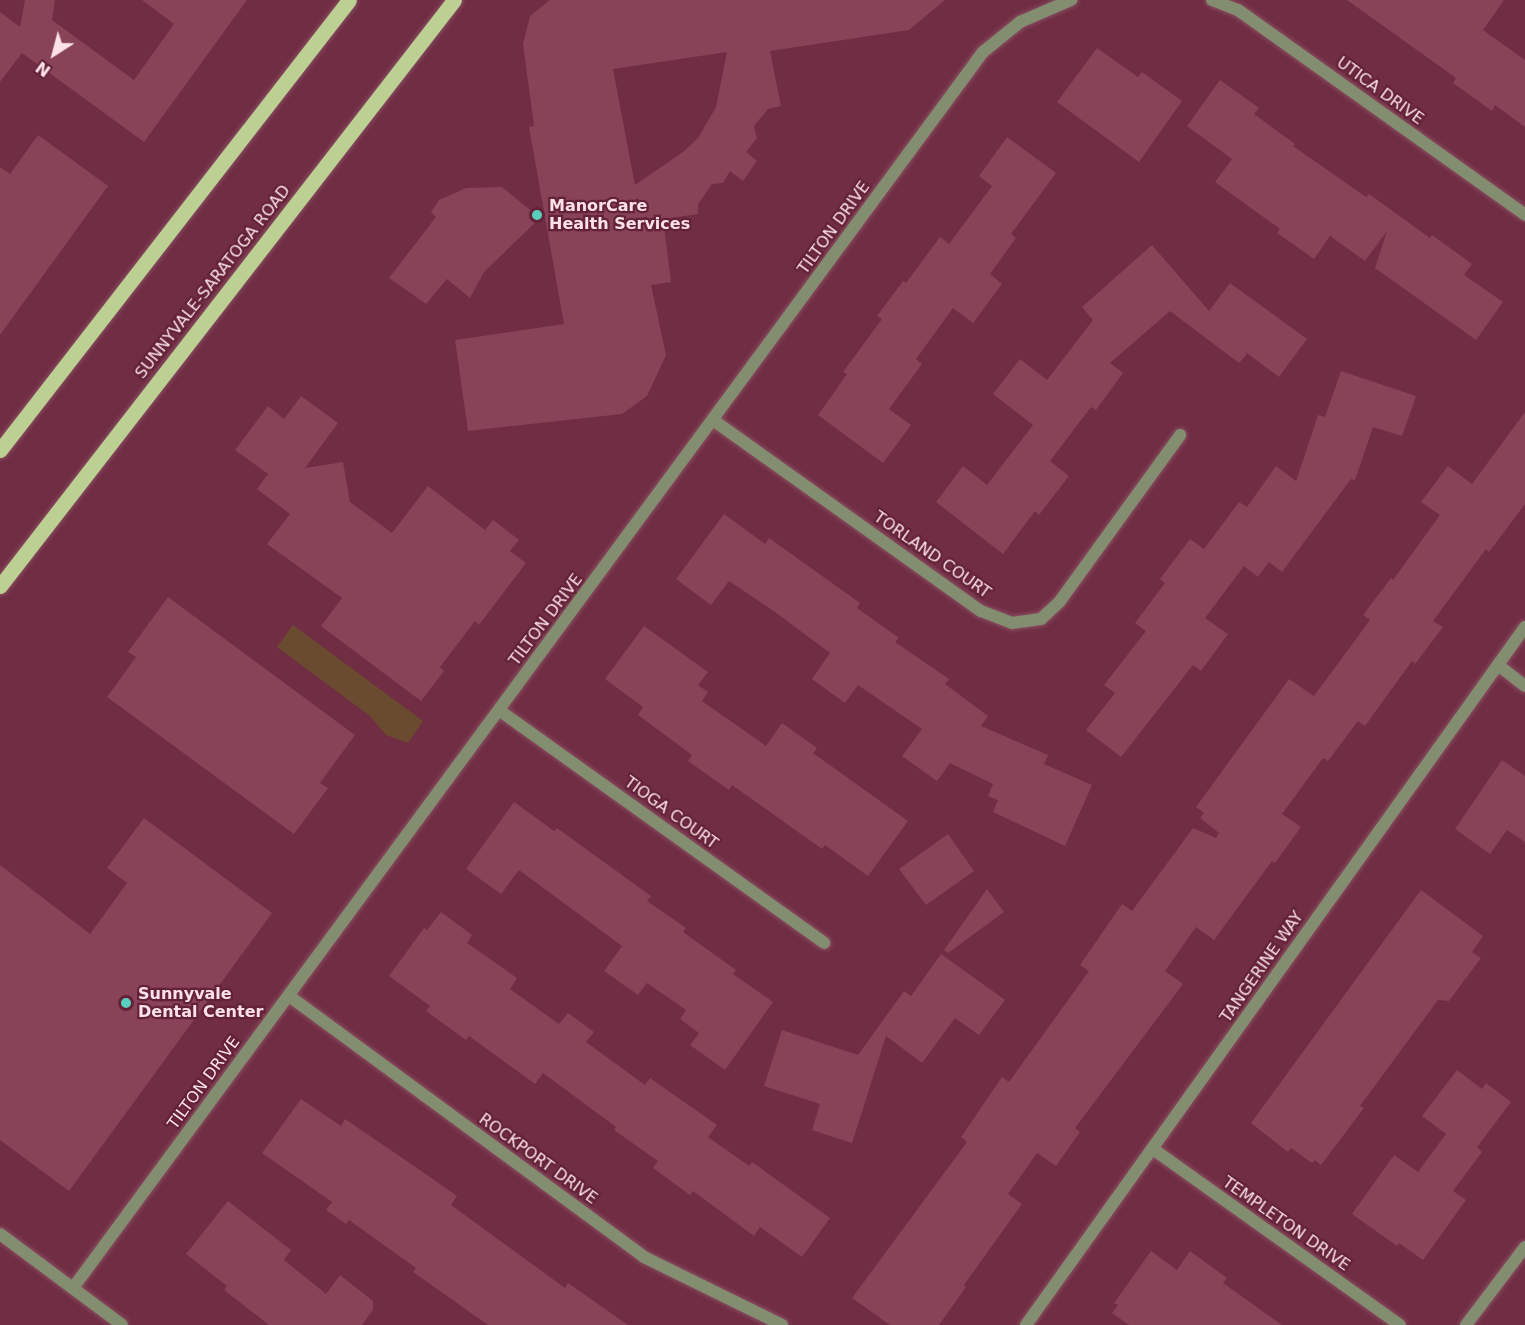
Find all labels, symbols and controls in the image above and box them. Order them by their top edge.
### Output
north arrow [24,24,84,84]
street label: UTICA DRIVE [1333,53,1427,129]
text: N [32,57,54,81]
street label: TILTON DRIVE [794,178,874,278]
street label: SUNNYVALE-SARATOGA ROAD [131,181,295,383]
place label: ManorCare Health Services [549,196,690,234]
marker: ManorCare Health Services [530,208,544,222]
street label: TORLAND COURT [870,507,994,603]
street label: TILTON DRIVE [505,570,587,670]
street label: TIOGA COURT [621,773,721,853]
street label: TANGERINE WAY [1216,908,1308,1026]
place label: Sunnyvale Dental Center [138,984,263,1022]
marker: Sunnyvale Dental Center [119,996,133,1010]
street label: TILTON DRIVE [164,1033,244,1133]
street label: ROCKPORT DRIVE [475,1110,601,1208]
street label: TEMPLETON DRIVE [1219,1173,1353,1275]

